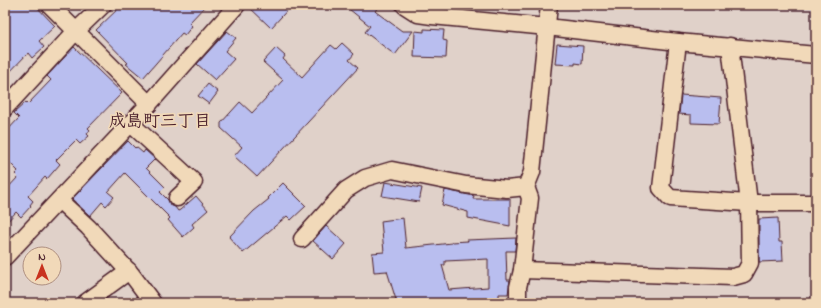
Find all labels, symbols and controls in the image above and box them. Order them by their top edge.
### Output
district label: 成島町三丁目 [109,109,211,134]
north arrow [22,246,62,286]
text: N [38,249,46,265]

